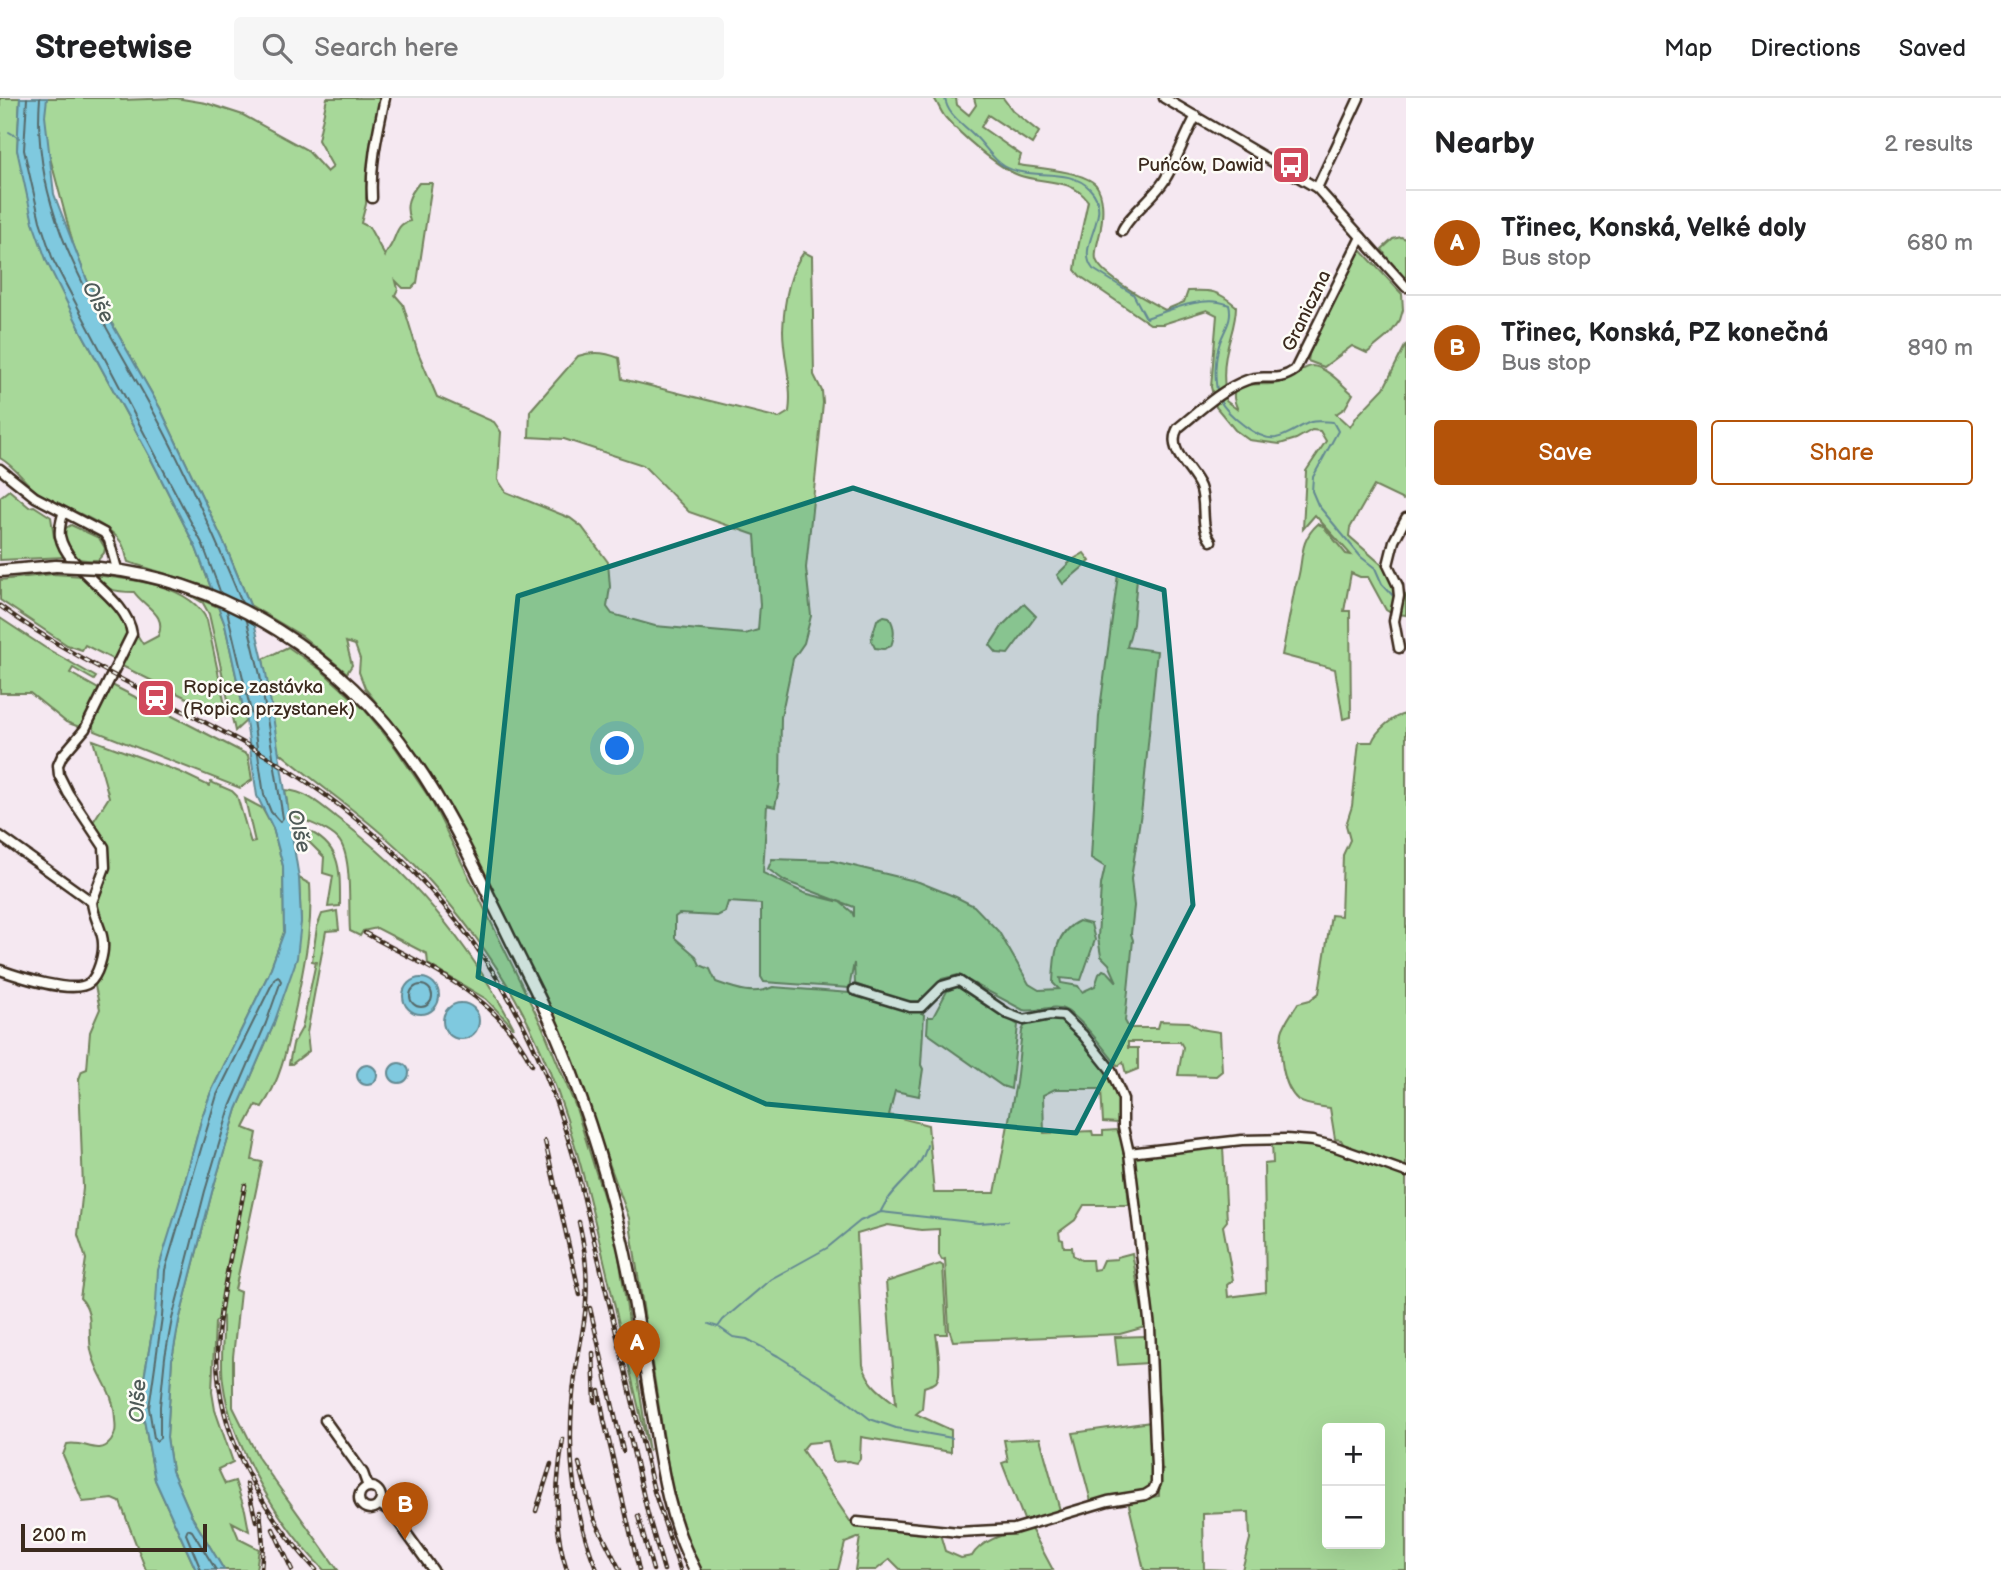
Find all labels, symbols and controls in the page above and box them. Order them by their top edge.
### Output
search box [234,17,724,80]
text: Streetwise [35,28,192,68]
icon: search [258,29,296,67]
text: Search here [314,33,458,64]
text: Map [1664,34,1712,63]
text: Directions [1750,34,1861,63]
text: Saved [1899,34,1966,63]
text: Nearby [1434,126,1534,162]
text: 2 results [1884,130,1973,158]
bus stop icon: Puńców, Dawid [1270,144,1312,186]
place label: Puńców, Dawid [1138,154,1264,177]
text: Třinec, Konská, Velké doly [1501,213,1806,244]
text: A [1450,229,1464,257]
text: 680 m [1907,229,1973,257]
text: Bus stop [1501,244,1591,272]
street label: Graniczna [1278,267,1336,355]
water label: Olše [76,277,120,327]
text: Třinec, Konská, PZ konečná [1501,318,1829,349]
text: B [1449,334,1465,362]
text: 890 m [1908,334,1973,362]
text: Bus stop [1501,349,1591,377]
button: Save [1434,420,1697,485]
button: Share [1711,420,1973,485]
place label: Ropice zastávka (Ropica przystanek) [183,676,355,721]
station icon: Ropice zastávka (Ropica przystanek) [135,677,177,719]
your location [600,731,634,765]
water label: Olše [282,807,316,855]
pin: A [614,1320,660,1378]
water label: Olše [124,1378,152,1424]
map controls [1322,1423,1385,1549]
button: + [1322,1423,1385,1486]
pin: B [382,1482,428,1540]
button: − [1322,1486,1385,1549]
scale bar [21,1521,206,1553]
text: 200 m [32,1524,86,1547]

